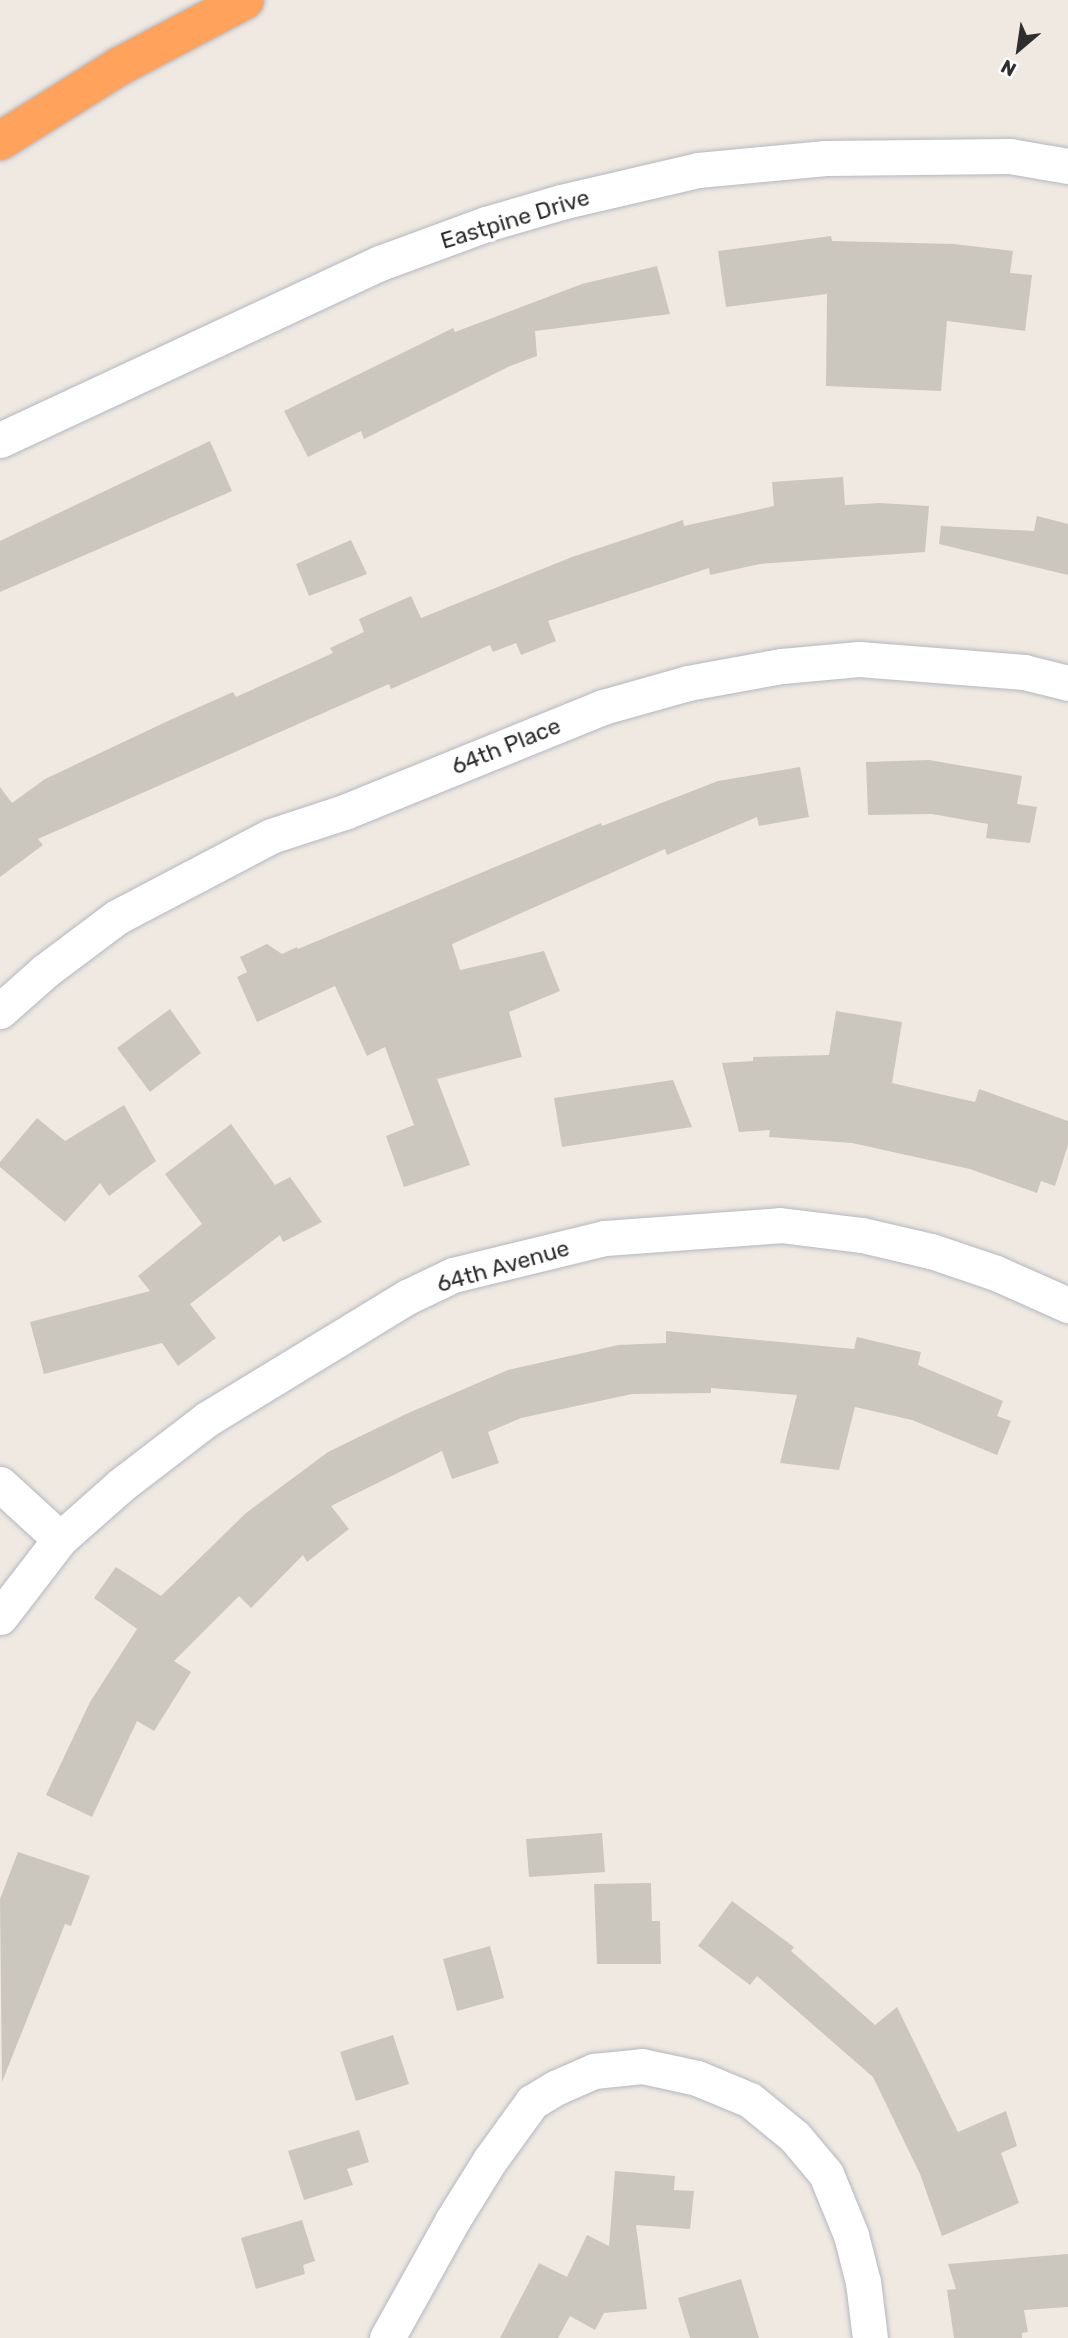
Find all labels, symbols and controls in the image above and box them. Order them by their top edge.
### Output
north arrow [984,14,1054,84]
text: N [997,54,1020,81]
street label: Eastpine Drive [437,183,593,255]
street label: 64th Place [447,712,565,780]
street label: 64th Avenue [433,1234,573,1298]

